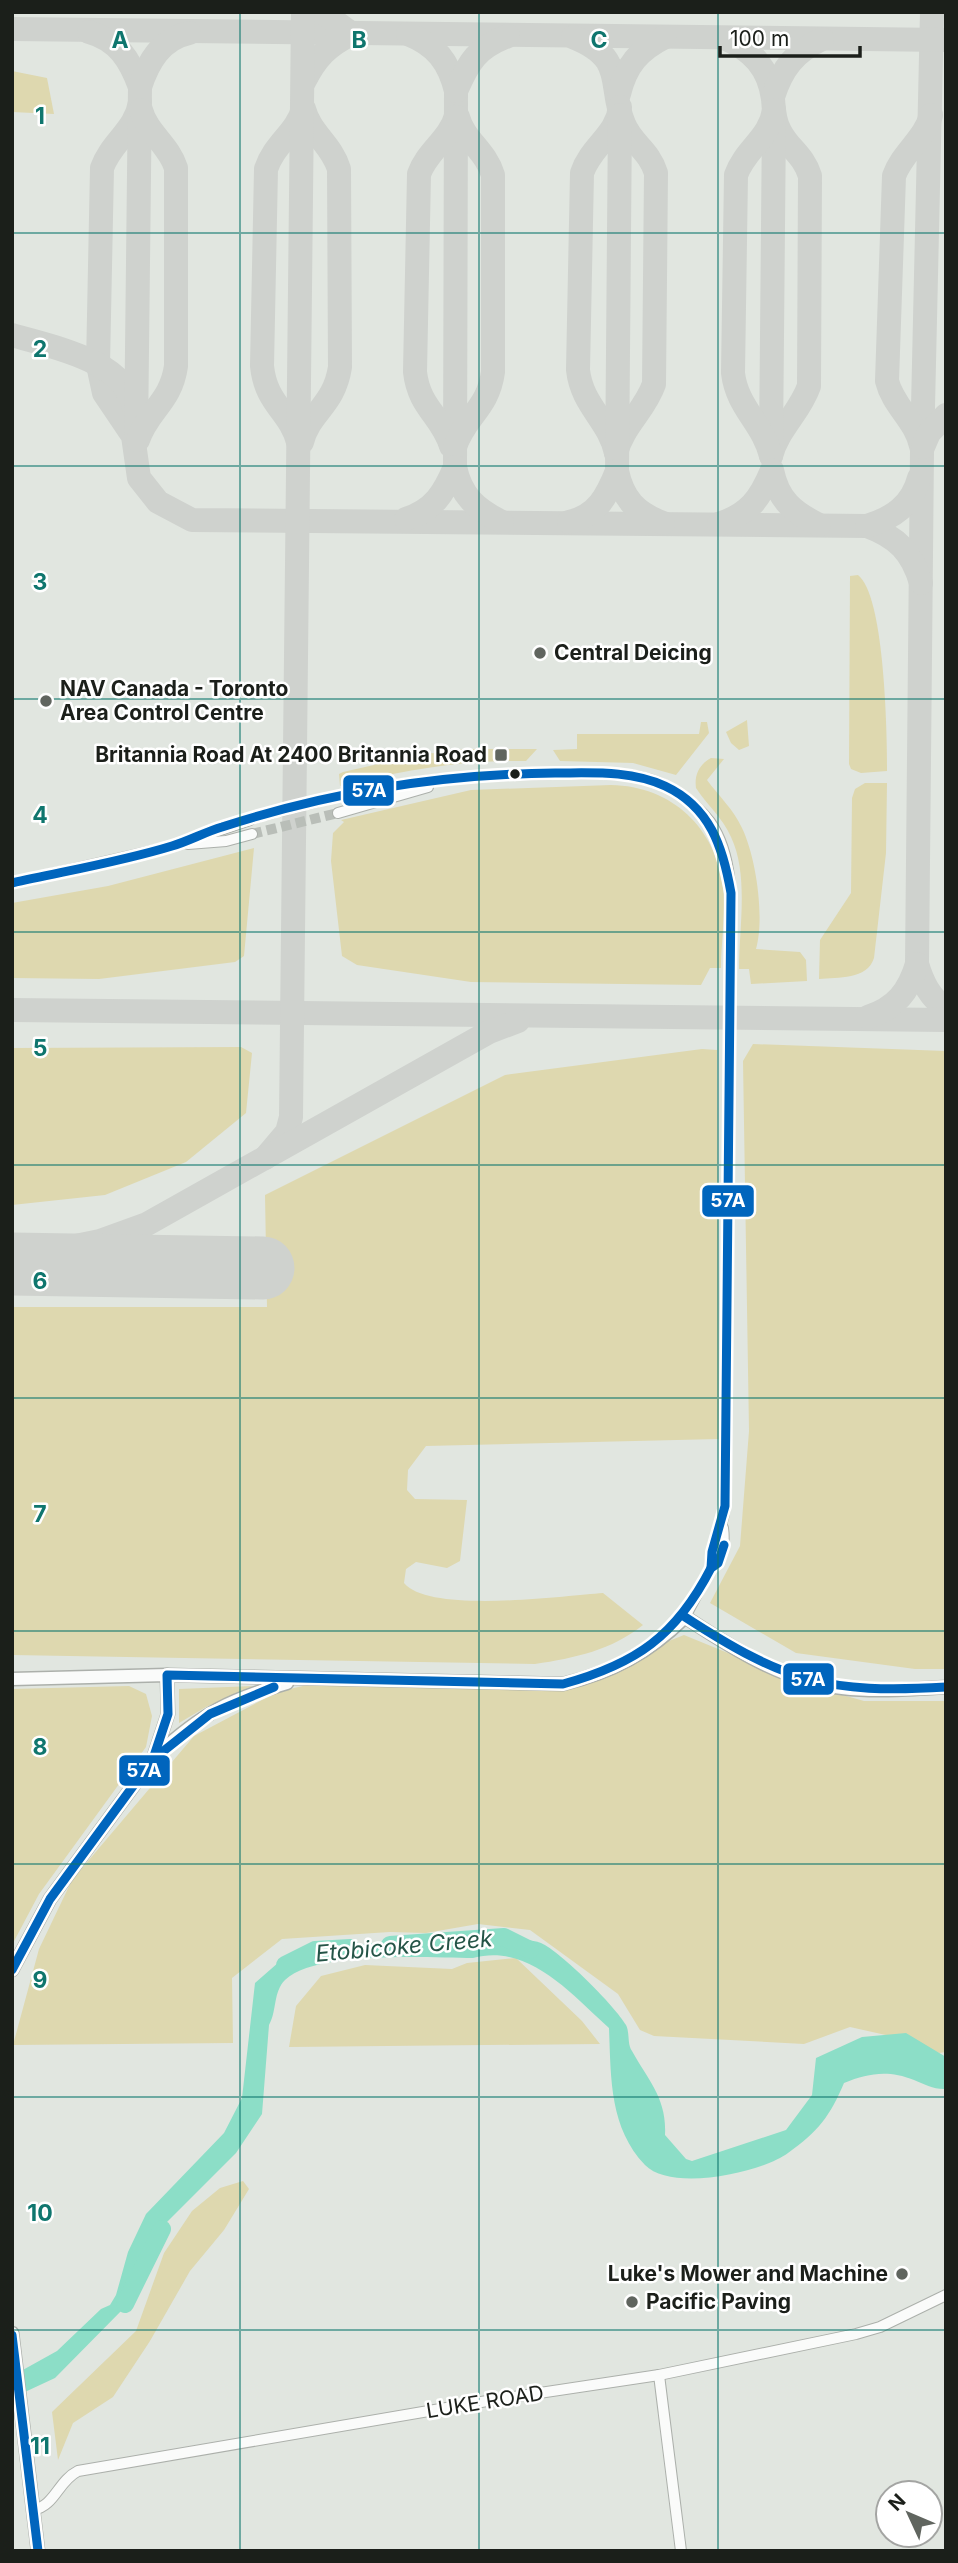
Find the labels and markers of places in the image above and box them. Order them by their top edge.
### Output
place label: Central Deicing [554,640,712,665]
marker: Central Deicing [532,645,548,661]
place label: NAV Canada - Toronto Area Control Centre [60,676,289,725]
marker: NAV Canada - Toronto Area Control Centre [38,693,54,709]
place label: Britannia Road At 2400 Britannia Road [95,742,487,767]
marker: Britannia Road At 2400 Britannia Road [493,747,509,763]
unlabelled marker [508,767,522,781]
place label: Luke's Mower and Machine [608,2261,888,2286]
marker: Luke's Mower and Machine [894,2266,910,2282]
place label: Pacific Paving [646,2289,791,2314]
marker: Pacific Paving [624,2294,640,2310]

